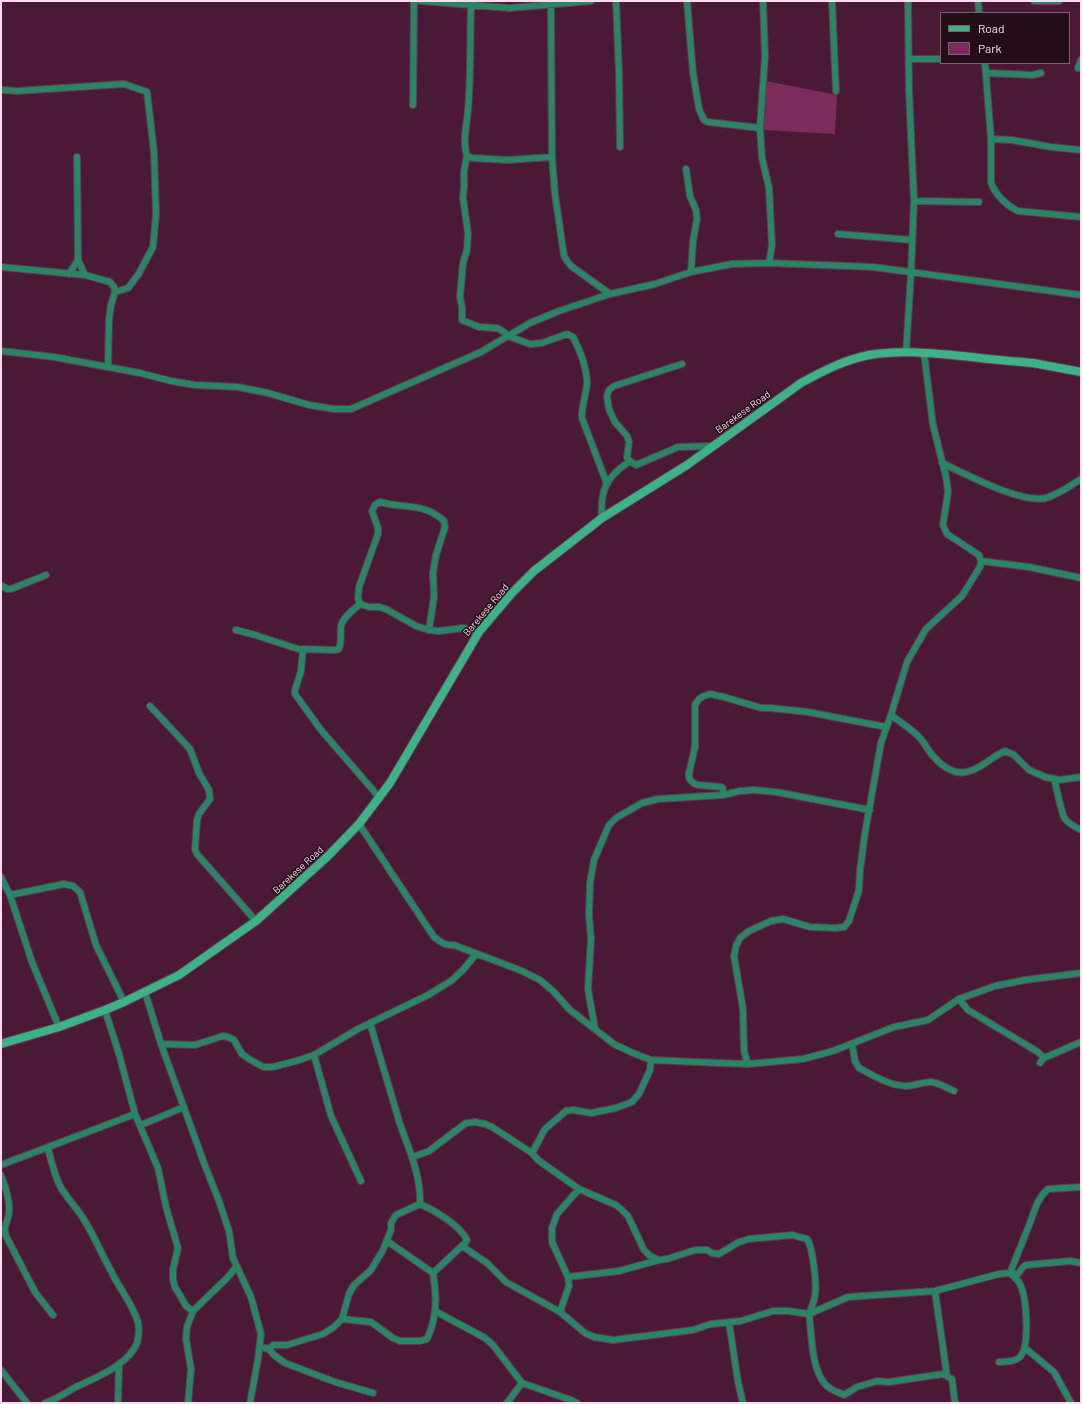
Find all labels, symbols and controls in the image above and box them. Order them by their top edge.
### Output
legend [940,12,1070,64]
text: Road [978,21,1005,35]
text: Park [978,41,1002,55]
street label: Barekese Road [713,388,773,436]
street label: Barekese Road [461,581,511,639]
street label: Barekese Road [270,844,326,896]

